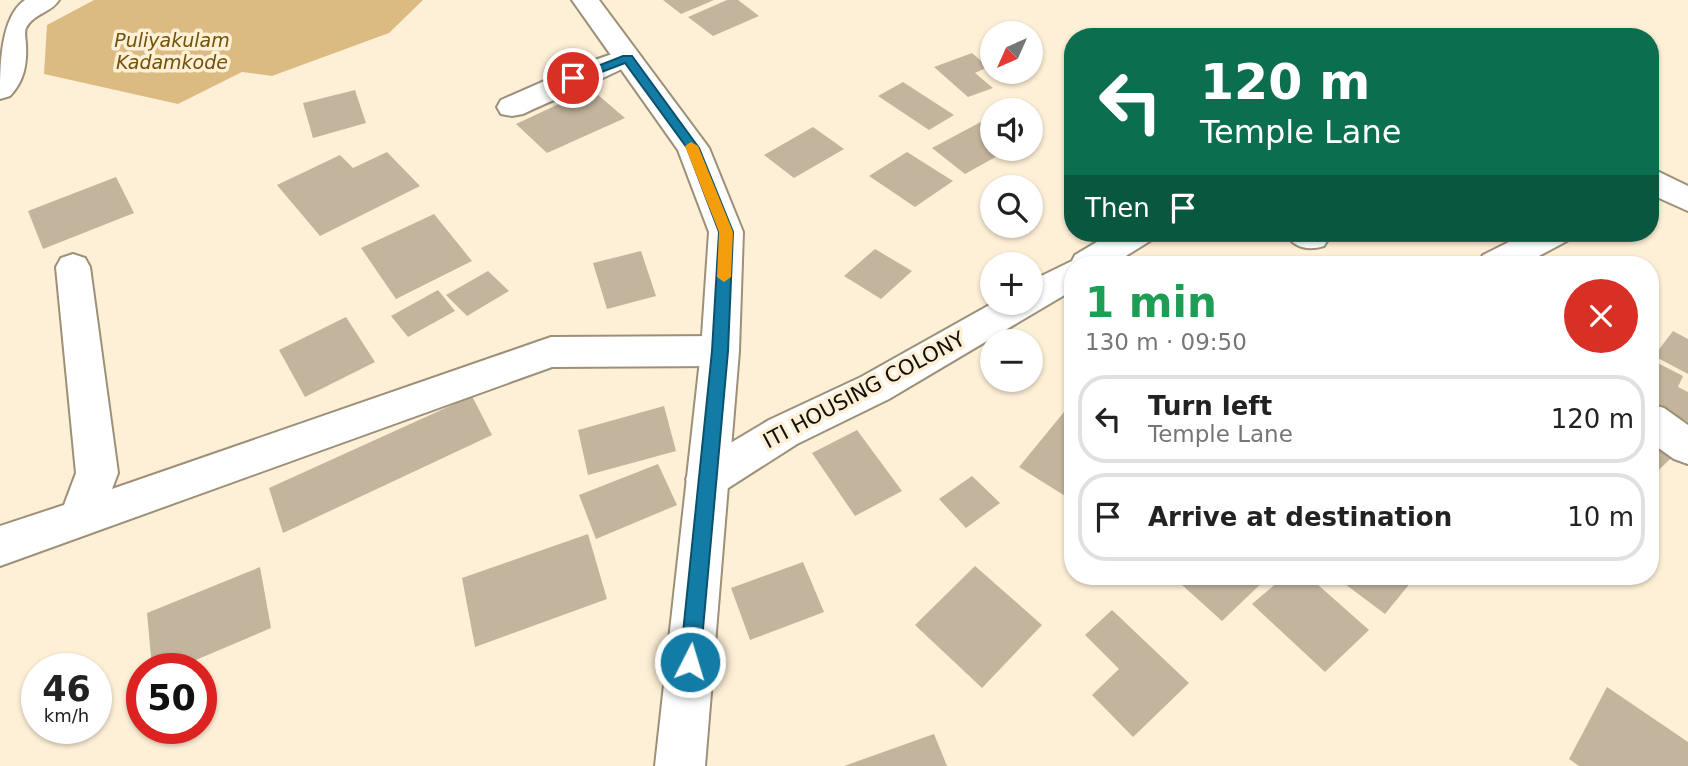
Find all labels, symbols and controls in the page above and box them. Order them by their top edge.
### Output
north arrow [980,21,1043,84]
map controls [980,21,1043,392]
water label: Puliyakulam Kadamkode [114,29,230,73]
pin [543,48,603,108]
text: 120 m [1200,54,1370,111]
icon: left [1085,56,1176,147]
icon: arrive [554,59,592,97]
button: sound [980,98,1043,161]
text: Temple Lane [1200,113,1401,151]
button: search [980,175,1043,238]
icon: arrive [1164,189,1202,227]
text: Then [1085,193,1150,223]
button: + [980,252,1043,315]
text: 1 min [1085,278,1217,327]
button: close [1564,279,1638,353]
street label: ITI HOUSING COLONY [759,327,969,453]
button: − [980,329,1043,392]
text: 130 m · 09:50 [1085,329,1247,355]
text: Turn left [1148,391,1272,421]
icon: left [1089,400,1127,438]
text: 120 m [1551,404,1634,434]
text: Temple Lane [1148,421,1293,447]
icon: arrive [1089,498,1127,536]
text: Arrive at destination [1148,502,1452,532]
text: 10 m [1567,502,1634,532]
position arrow [653,625,727,699]
speed limit sign: 50 [126,653,217,744]
text: 46 [42,669,91,709]
text: km/h [44,705,89,726]

